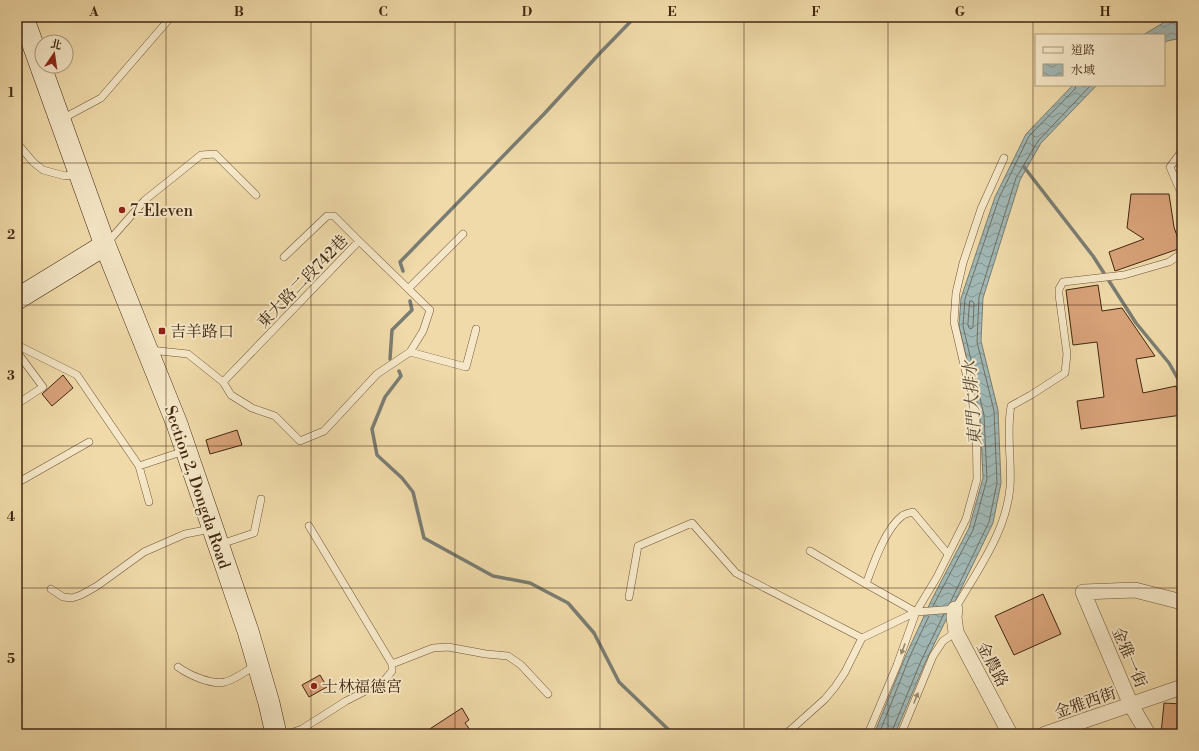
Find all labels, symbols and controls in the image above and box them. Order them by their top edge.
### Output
text: A [88,4,99,20]
text: B [234,4,244,20]
text: C [378,4,388,20]
text: D [522,4,532,20]
text: E [667,4,677,20]
text: F [811,4,821,20]
text: G [955,4,966,20]
text: H [1100,4,1111,20]
north arrow [34,34,74,74]
legend [1035,34,1165,86]
text: 北 [49,37,63,53]
text: 道路 [1071,43,1095,58]
text: 水域 [1071,63,1095,78]
text: 1 [8,85,15,101]
place label: 7-Eleven [130,201,193,221]
marker: 7-Eleven [117,205,127,215]
text: 2 [7,227,15,243]
street label: 東大路二段742巷 [253,231,352,332]
place label: 吉羊路口 [170,322,234,342]
marker: 吉羊路口 [157,326,167,336]
water label: 東門大排水 [959,358,987,446]
text: 3 [7,368,15,384]
street label: Section 2, Dongda Road [160,403,234,571]
text: 4 [7,509,16,525]
street label: 金雅一街 [1107,624,1151,691]
street label: 金農路 [972,639,1012,690]
one-way arrow [899,643,905,655]
text: 5 [7,651,15,667]
place label: 士林福德宮 [322,677,402,697]
marker: 士林福德宮 [309,681,319,691]
street label: 金雅西街 [1052,683,1119,723]
one-way arrow [913,692,920,704]

